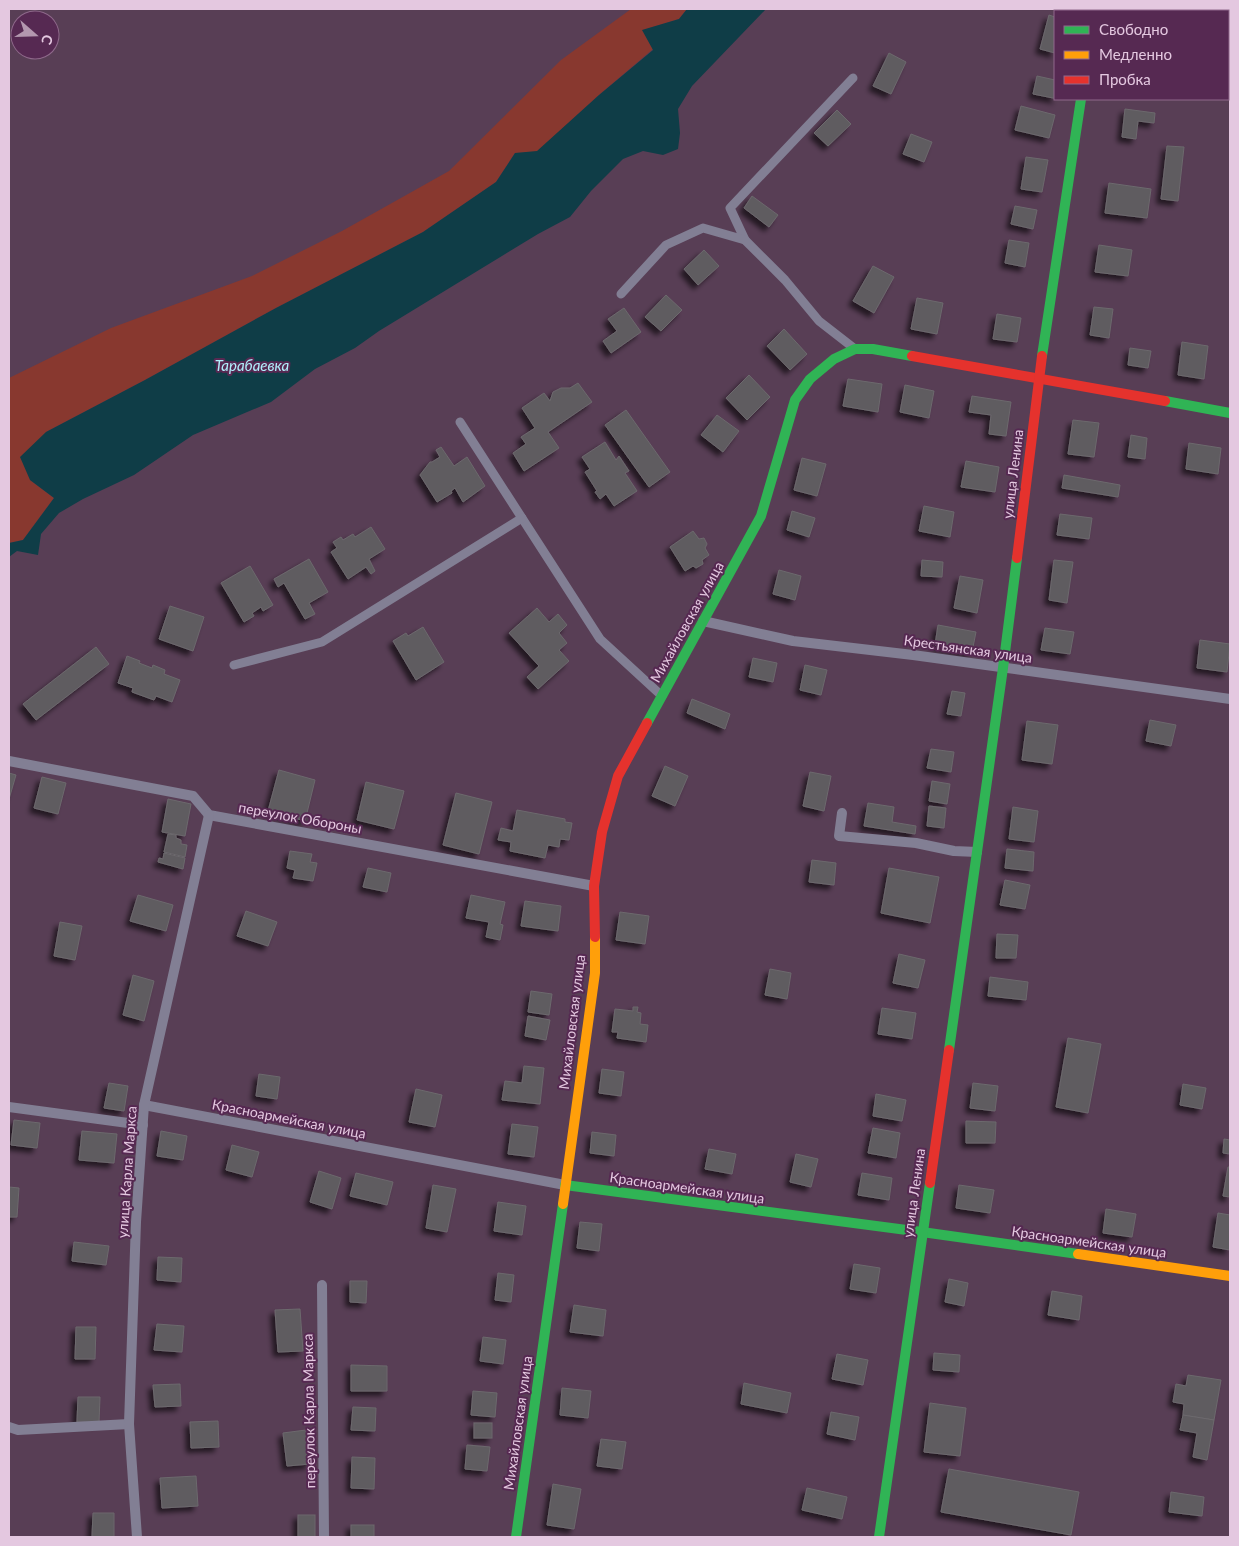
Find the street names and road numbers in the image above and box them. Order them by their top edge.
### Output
street label: улица Ленина [999,428,1026,520]
street label: Михайловская улица [646,558,727,685]
street label: Крестьянская улица [903,631,1033,666]
street label: переулок Обороны [237,798,363,837]
street label: Михайловская улица [555,954,588,1090]
street label: Красноармейская улица [211,1095,367,1142]
street label: улица Карла Маркса [113,1105,140,1239]
street label: улица Ленина [899,1147,928,1239]
street label: Красноармейская улица [608,1168,766,1207]
street label: Красноармейская улица [1010,1222,1168,1261]
street label: переулок Карла Маркса [299,1334,318,1488]
street label: Михайловская улица [500,1355,535,1491]

